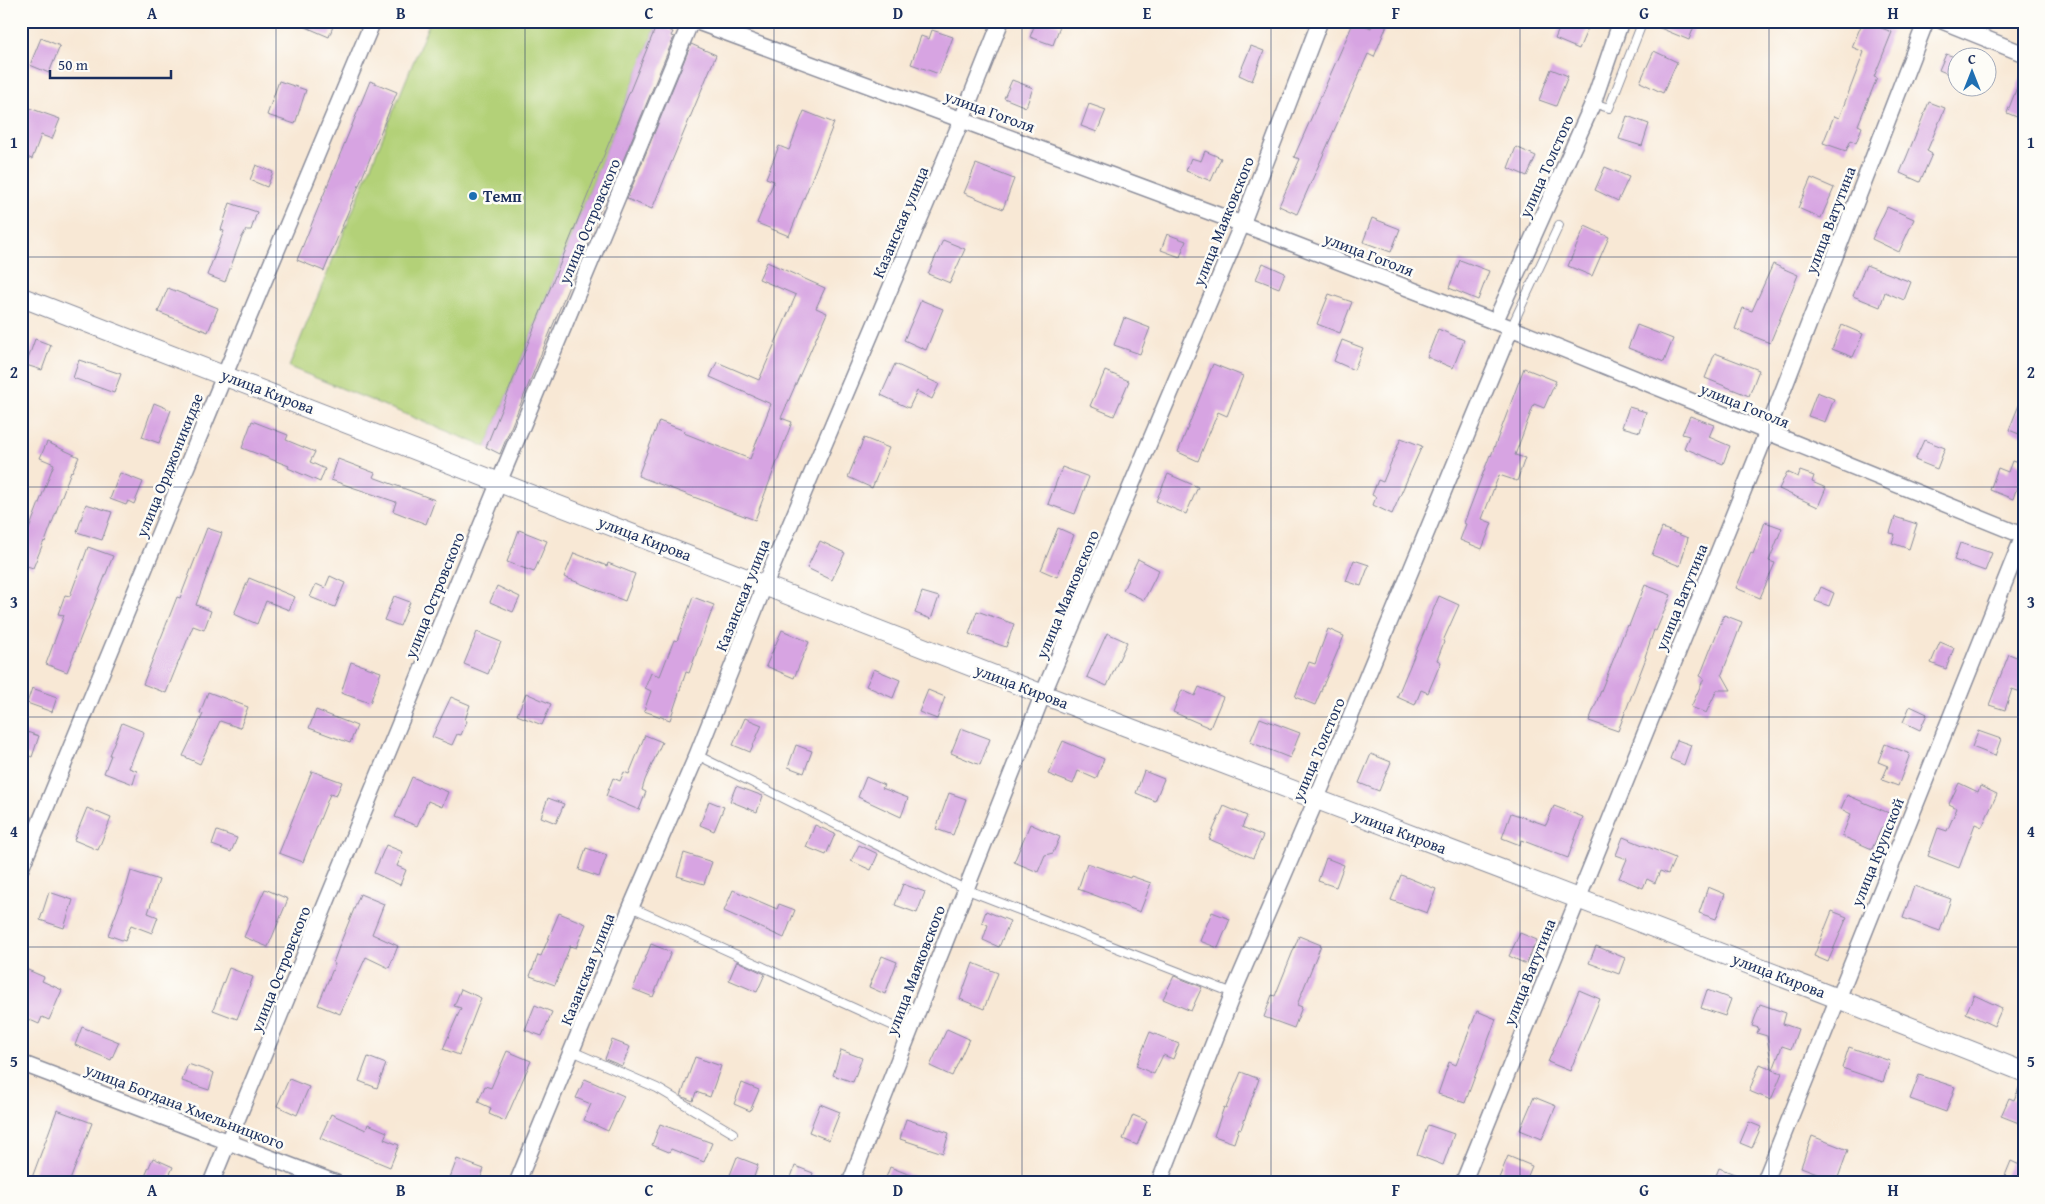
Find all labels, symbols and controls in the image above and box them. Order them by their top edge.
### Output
text: A [147,1,158,25]
text: B [396,1,406,25]
text: C [644,1,654,25]
text: D [893,1,903,25]
text: E [1143,1,1152,25]
text: F [1392,1,1400,25]
text: G [1639,1,1649,25]
text: H [1887,1,1899,25]
scale bar [50,48,171,80]
north arrow [1948,48,1998,98]
text: С [1968,49,1976,69]
text: 50 m [58,54,89,75]
street label: улица Гоголя [941,83,1038,138]
street label: улица Толстого [1512,111,1579,222]
text: 1 [10,130,18,154]
text: 1 [2027,130,2035,154]
street label: улица Маяковского [1186,153,1260,290]
street label: улица Островского [551,154,626,288]
street label: Казанская улица [866,162,934,282]
street label: улица Ватутина [1798,162,1862,278]
place label: Темп [483,184,522,208]
marker: Темп [467,190,479,202]
street label: улица Гоголя [1320,226,1417,282]
text: 2 [10,360,18,384]
text: 2 [2027,360,2035,384]
street label: улица Кирова [217,362,319,420]
street label: улица Гоголя [1696,376,1793,434]
street label: улица Орджоникидзе [129,389,209,542]
street label: улица Кирова [594,509,696,567]
street label: улица Маяковского [1029,526,1105,663]
street label: улица Островского [397,528,470,663]
street label: Казанская улица [709,535,776,655]
street label: улица Ватутина [1648,540,1714,655]
text: 3 [10,590,18,614]
text: 3 [2027,590,2035,614]
street label: улица Кирова [971,657,1073,715]
street label: улица Толстого [1285,693,1351,805]
street label: улица Крупской [1844,794,1910,911]
street label: улица Кирова [1349,802,1451,860]
text: 4 [10,819,18,843]
text: 4 [2027,819,2035,843]
street label: улица Маяковского [879,901,951,1040]
street label: улица Островского [243,902,316,1037]
street label: Казанская улица [554,909,621,1029]
street label: улица Ватутина [1496,915,1562,1030]
street label: улица Кирова [1728,946,1830,1004]
text: 5 [10,1049,18,1073]
text: 5 [2027,1049,2035,1073]
street label: улица Богдана Хмельницкого [81,1056,288,1155]
text: A [147,1178,158,1202]
text: B [396,1178,406,1202]
text: C [644,1178,654,1202]
text: D [893,1178,903,1202]
text: E [1143,1178,1152,1202]
text: F [1392,1178,1400,1202]
text: G [1639,1178,1649,1202]
text: H [1887,1178,1899,1202]

